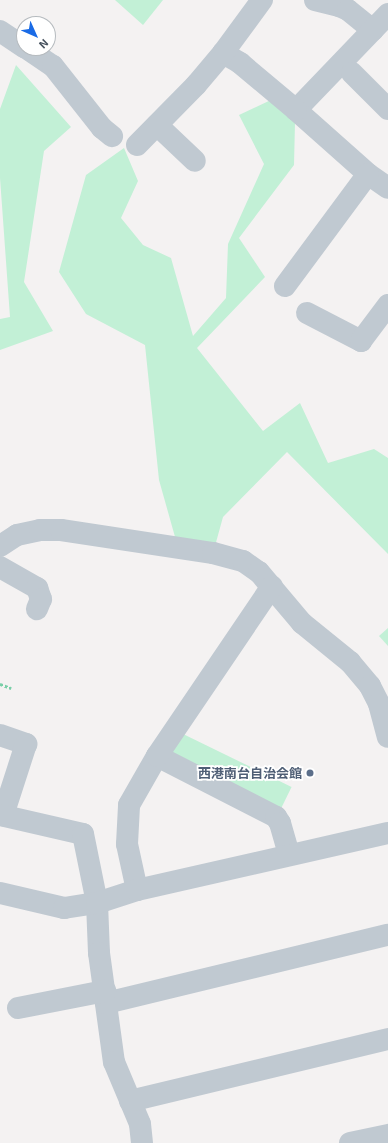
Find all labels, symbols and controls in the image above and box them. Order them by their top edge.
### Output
north arrow [16,16,56,56]
text: N [37,37,52,52]
place label: 西港南台自治会館 [198,765,302,781]
marker: 西港南台自治会館 [305,768,315,778]

